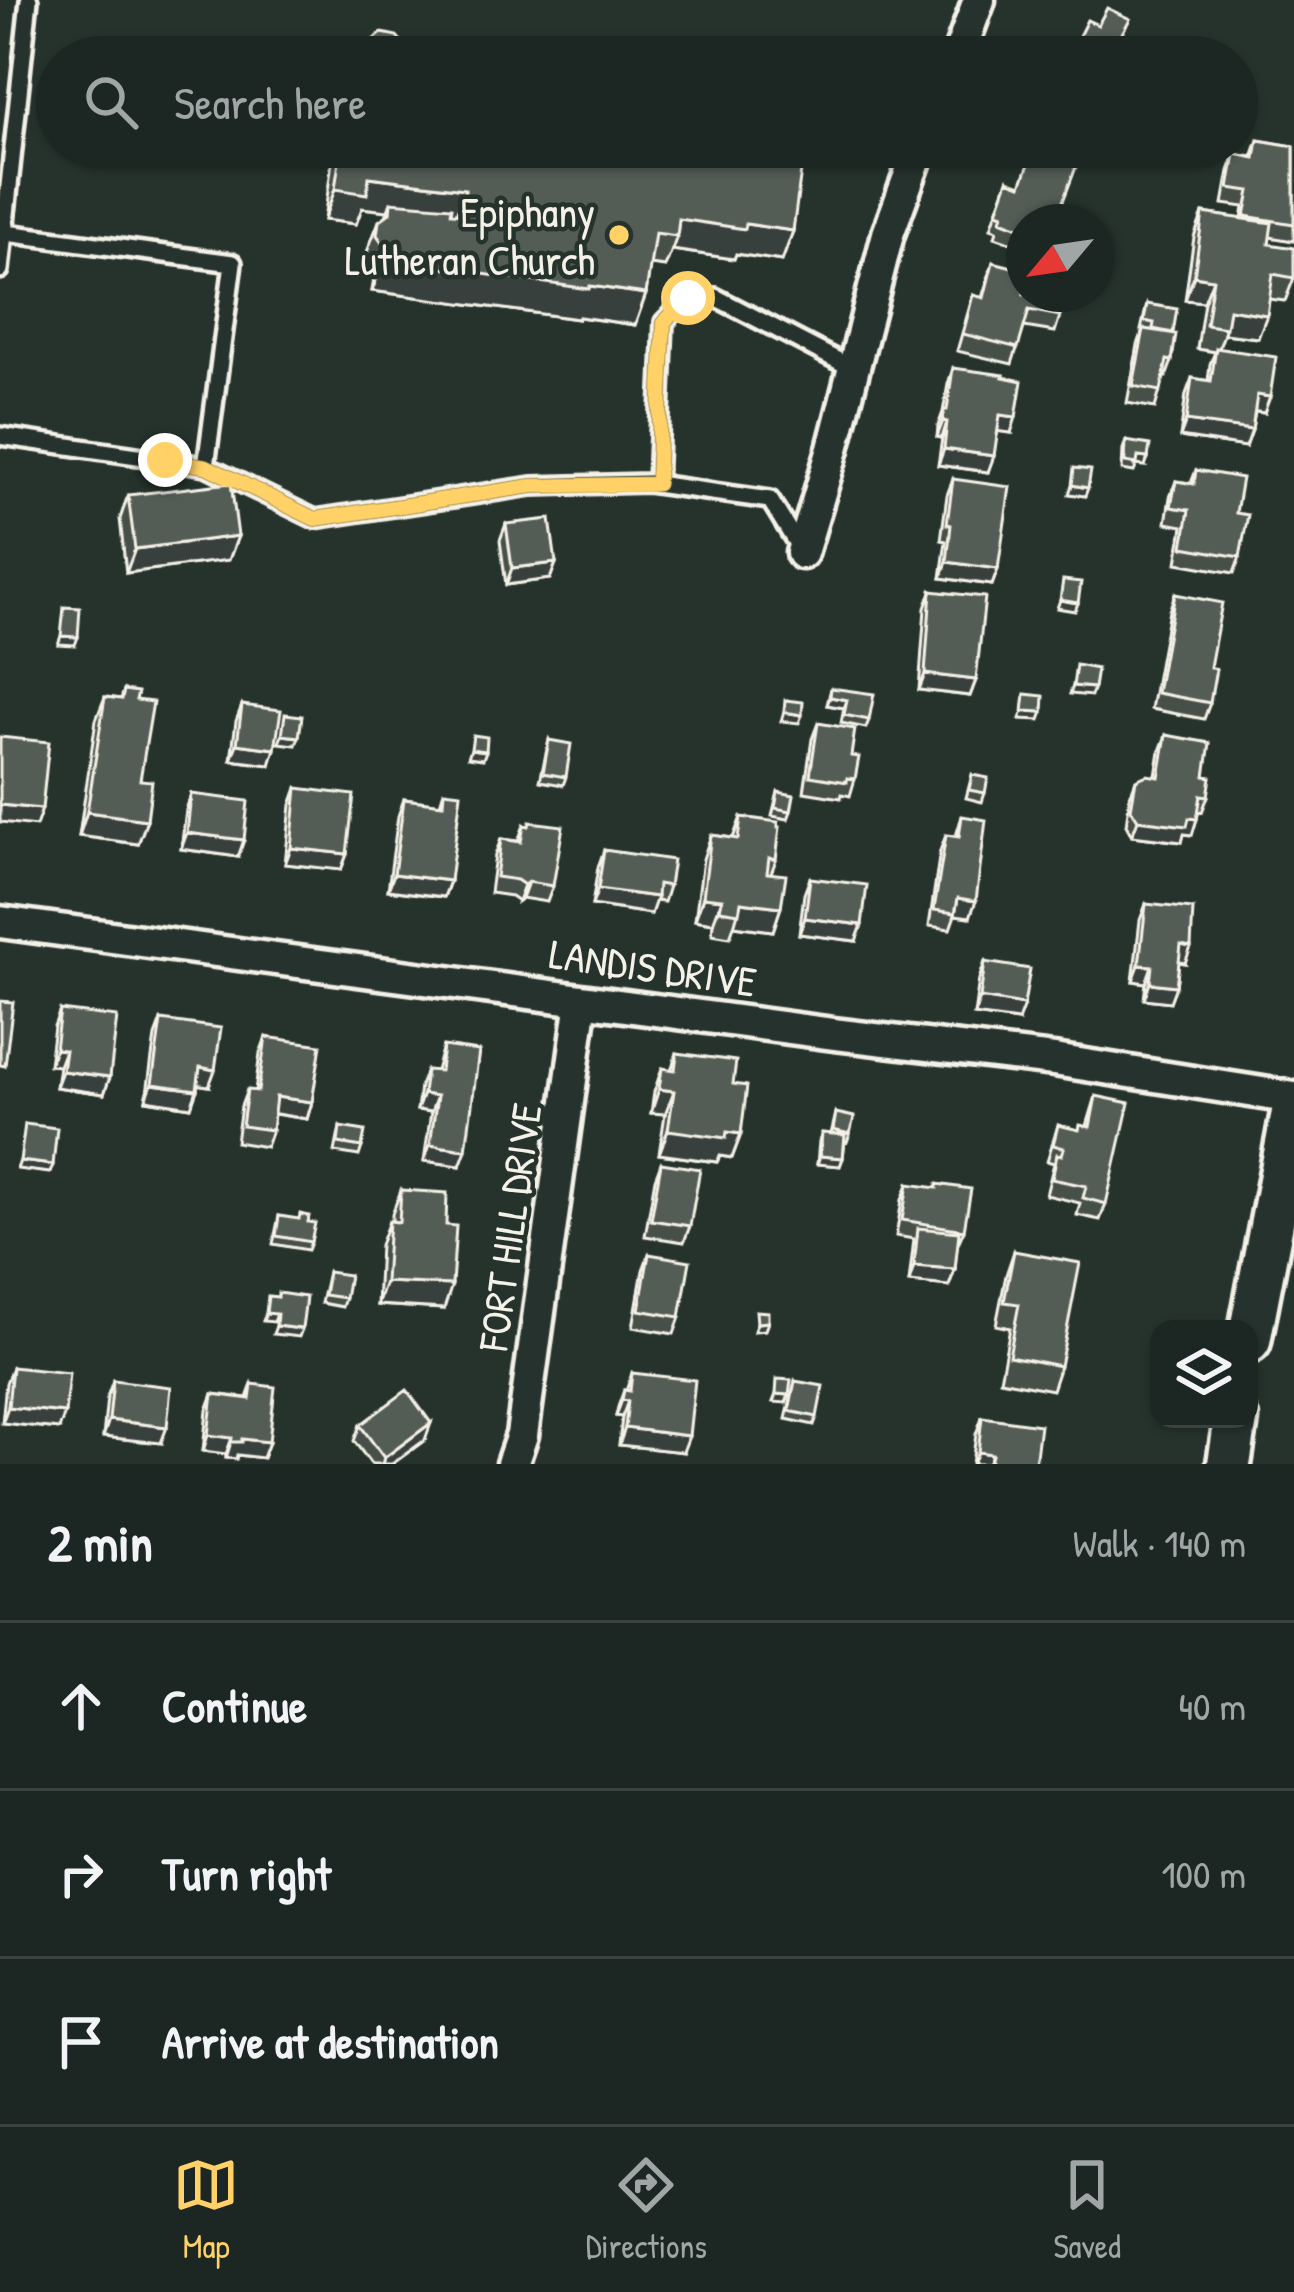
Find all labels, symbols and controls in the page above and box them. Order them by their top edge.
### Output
search box [36,36,1258,168]
icon: search [78,69,144,135]
text: Search here [174,72,366,133]
place label: Epiphany Lutheran Church [345,183,595,288]
north arrow [1006,204,1114,312]
marker: Epiphany Lutheran Church [606,222,632,248]
route start [661,271,715,325]
route end [138,433,192,487]
street label: LANDIS DRIVE [546,924,760,1010]
street label: FORT HILL DRIVE [463,1100,555,1355]
map controls [1150,1320,1258,1428]
button: layers [1150,1320,1258,1428]
text: 2 min [48,1508,153,1577]
text: Walk · 140 m [1073,1516,1246,1569]
icon: ahead [48,1673,114,1739]
text: Continue [162,1675,307,1736]
text: 40 m [1178,1679,1246,1732]
icon: right [48,1841,114,1907]
text: Turn right [162,1843,331,1904]
text: 100 m [1161,1847,1246,1900]
icon: arrive [48,2009,114,2075]
text: Arrive at destination [162,2011,499,2072]
tab: Map [173,2152,239,2268]
tab: Directions [586,2152,707,2268]
tab: Saved [1053,2152,1121,2268]

